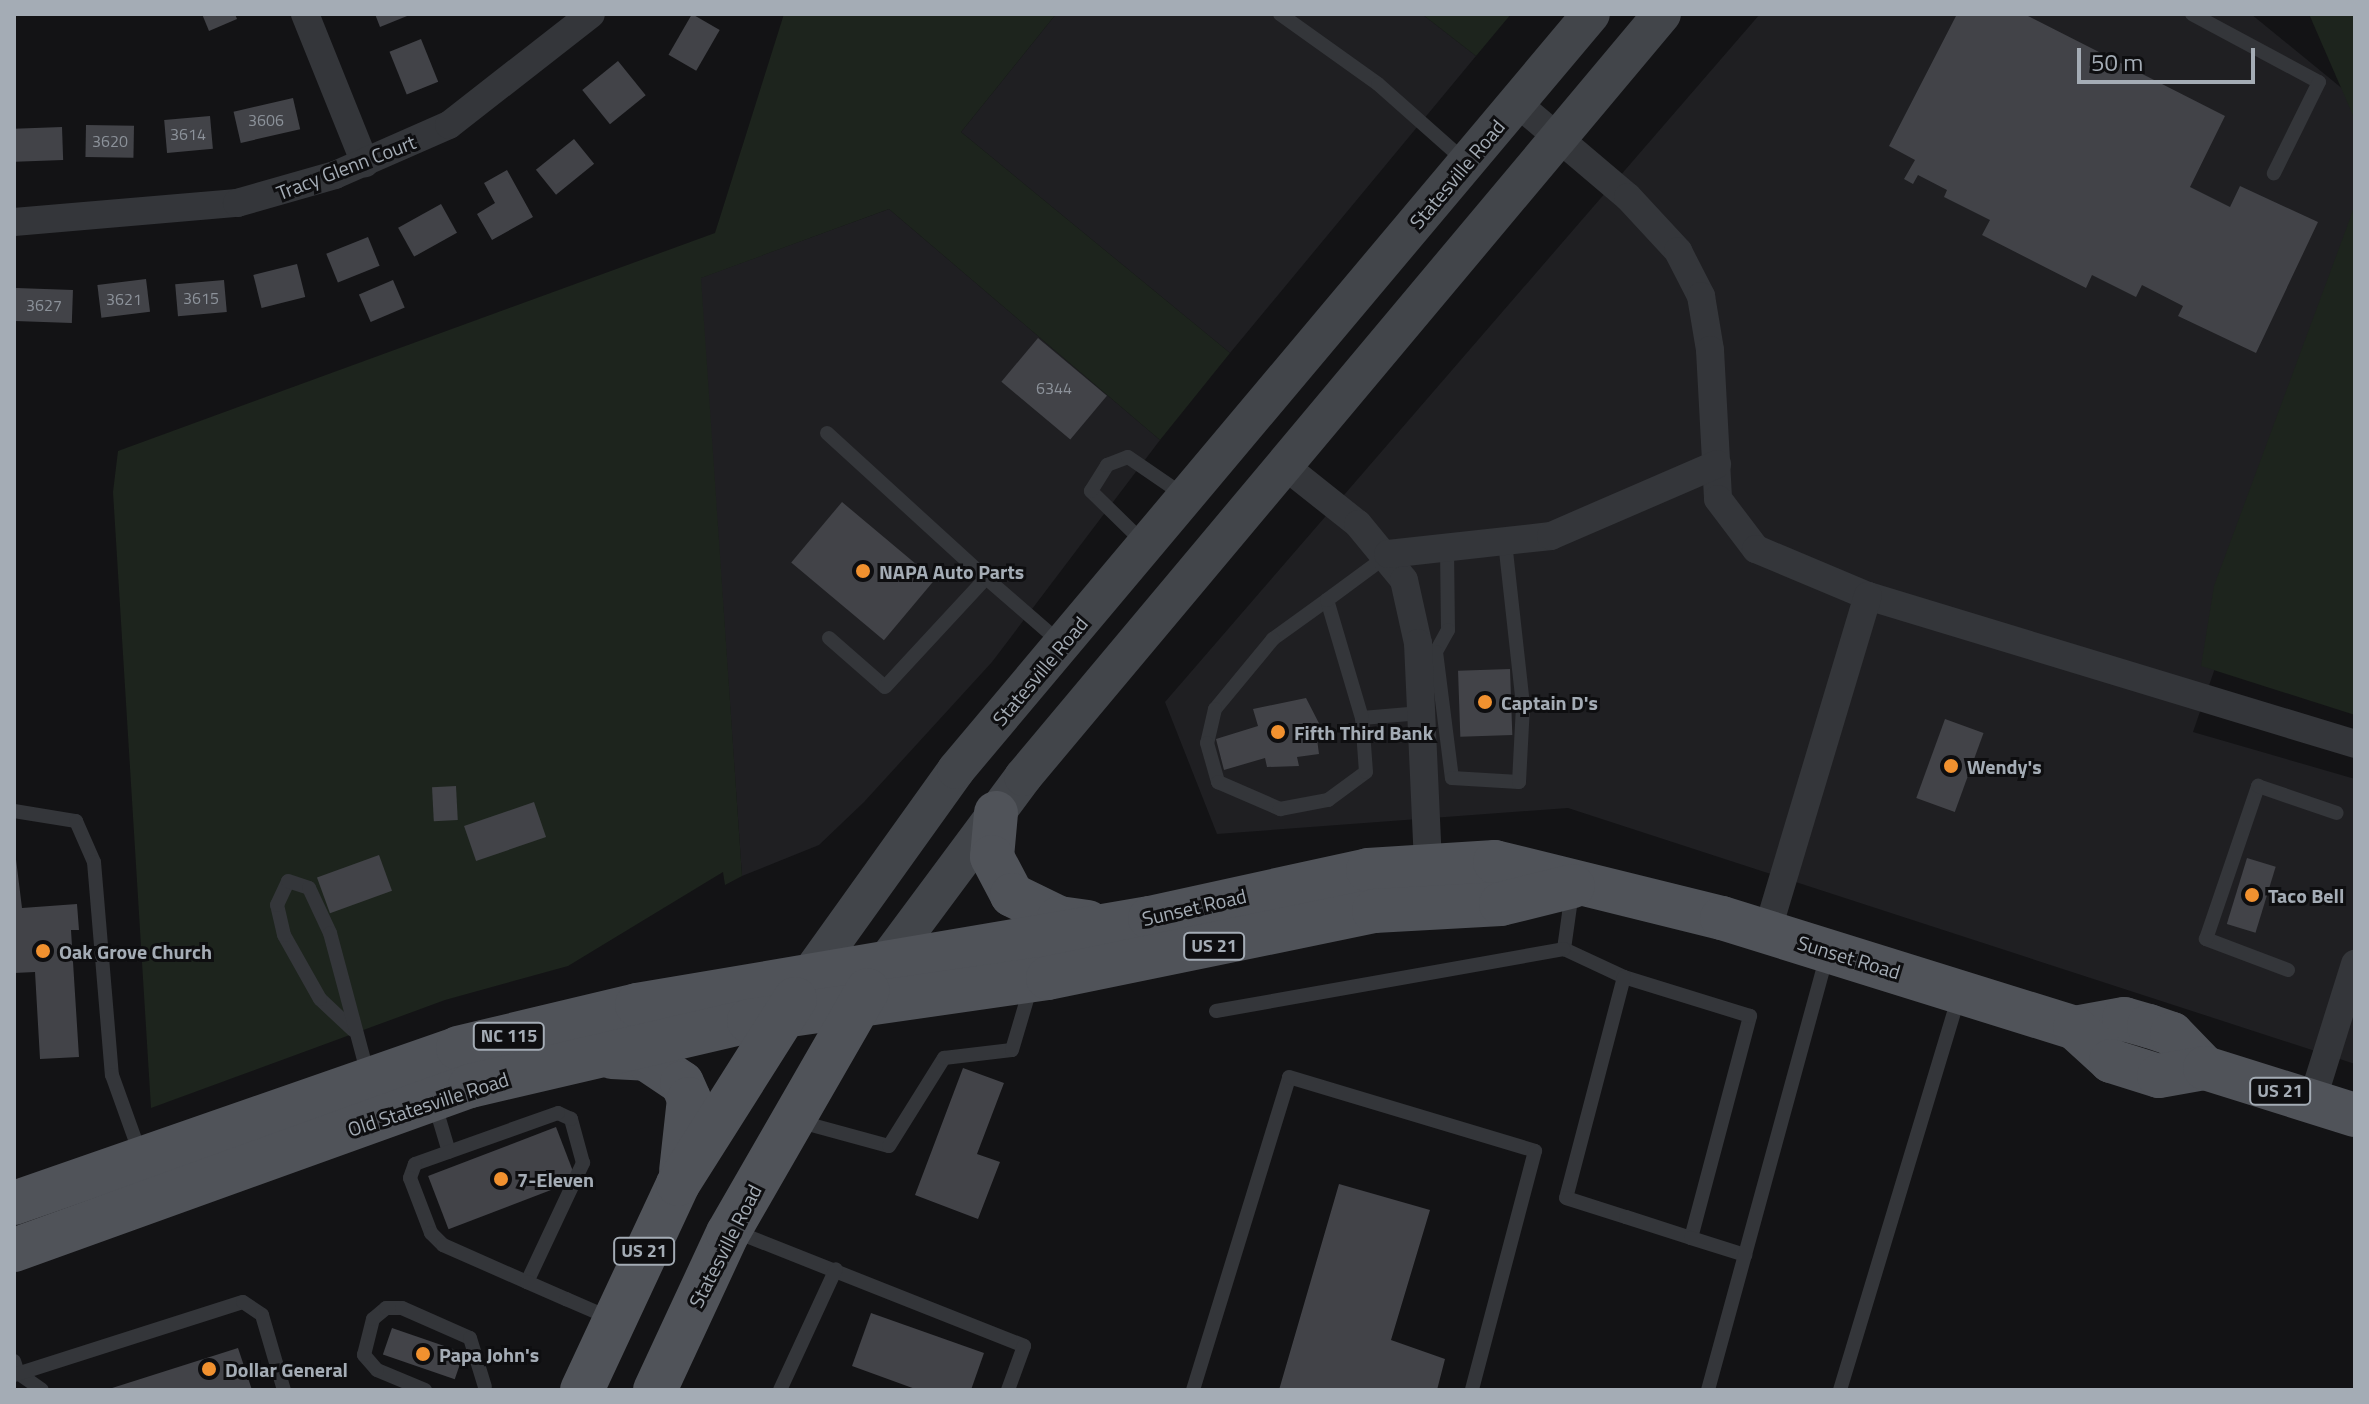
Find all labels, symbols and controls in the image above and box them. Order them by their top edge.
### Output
scale bar [2081,32,2259,82]
text: 50 m [2091,44,2143,80]
house number: 3606 [248,110,284,130]
street label: Statesville Road [1404,115,1510,233]
house number: 3614 [170,124,206,144]
street label: Tracy Glenn Court [273,129,419,205]
house number: 3620 [92,131,128,151]
house number: 3615 [183,288,219,308]
house number: 3621 [106,289,142,309]
house number: 3627 [26,295,62,315]
house number: 6344 [1036,378,1072,398]
place label: NAPA Auto Parts [879,559,1024,583]
marker: NAPA Auto Parts [854,562,872,580]
street label: Statesville Road [987,612,1093,730]
place label: Captain D's [1501,690,1598,714]
marker: Captain D's [1476,693,1494,711]
place label: Fifth Third Bank [1294,720,1433,744]
marker: Fifth Third Bank [1269,723,1287,741]
place label: Wendy's [1967,754,2042,778]
marker: Wendy's [1942,757,1960,775]
street label: Sunset Road [1140,883,1248,931]
place label: Taco Bell [2268,883,2344,907]
marker: Taco Bell [2243,886,2261,904]
street label: Sunset Road [1795,930,1903,984]
road number: US 21 [1182,932,1246,960]
place label: Oak Grove Church [59,939,212,963]
marker: Oak Grove Church [34,942,52,960]
road number: NC 115 [471,1022,547,1050]
street label: Old Statesville Road [344,1067,512,1141]
road number: US 21 [2248,1077,2312,1105]
place label: 7-Eleven [517,1167,594,1191]
marker: 7-Eleven [492,1170,510,1188]
street label: Statesville Road [684,1180,766,1312]
road number: US 21 [612,1237,676,1265]
place label: Papa John's [439,1342,539,1366]
marker: Papa John's [414,1345,432,1363]
place label: Dollar General [225,1357,348,1381]
marker: Dollar General [200,1360,218,1378]

